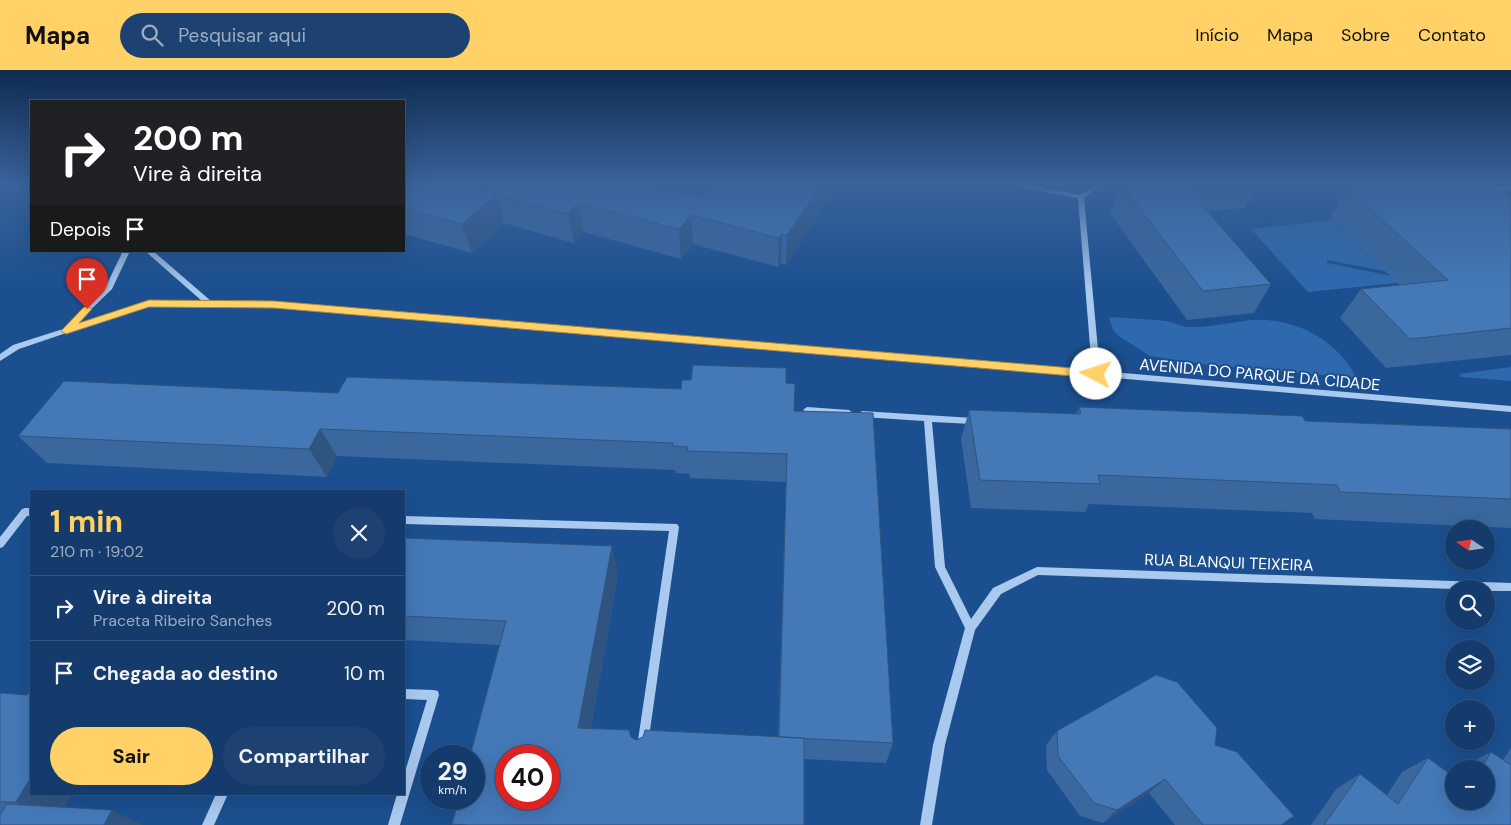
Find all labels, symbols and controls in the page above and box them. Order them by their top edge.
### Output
search box [120,13,470,58]
text: Mapa [25,20,90,51]
icon: search [138,21,166,49]
text: Pesquisar aqui [178,23,306,48]
text: Início [1195,23,1239,47]
text: Mapa [1267,23,1313,47]
text: Sobre [1341,23,1390,47]
text: Contato [1418,23,1486,47]
text: 200 m [133,115,244,161]
icon: right [50,120,115,185]
text: Vire à direita [133,159,262,188]
icon: arrive [121,215,149,243]
text: Depois [50,217,111,242]
pin [66,258,108,309]
icon: arrive [73,265,101,293]
position arrow [1069,347,1121,399]
street label: AVENIDA DO PARQUE DA CIDADE [1139,354,1381,395]
text: 1 min [50,502,123,541]
button: close [333,507,385,559]
north arrow [1445,520,1495,570]
map controls [1445,520,1495,810]
text: 210 m · 19:02 [50,541,144,562]
street label: RUA BLANQUI TEIXEIRA [1144,549,1314,576]
button: search [1445,580,1495,630]
text: Vire à direita [93,585,212,610]
icon: right [50,594,78,622]
text: 200 m [326,596,385,621]
text: Praceta Ribeiro Sanches [93,610,272,631]
button: layers [1445,640,1495,690]
icon: arrive [50,659,78,687]
text: Chegada ao destino [93,661,278,686]
text: 10 m [344,661,385,686]
button: + [1445,700,1495,750]
button: Sair [50,727,213,785]
button: Compartilhar [223,727,385,785]
speed limit sign: 40 [495,745,560,810]
text: 29 [437,755,468,788]
button: − [1445,760,1495,810]
text: km/h [438,782,467,798]

